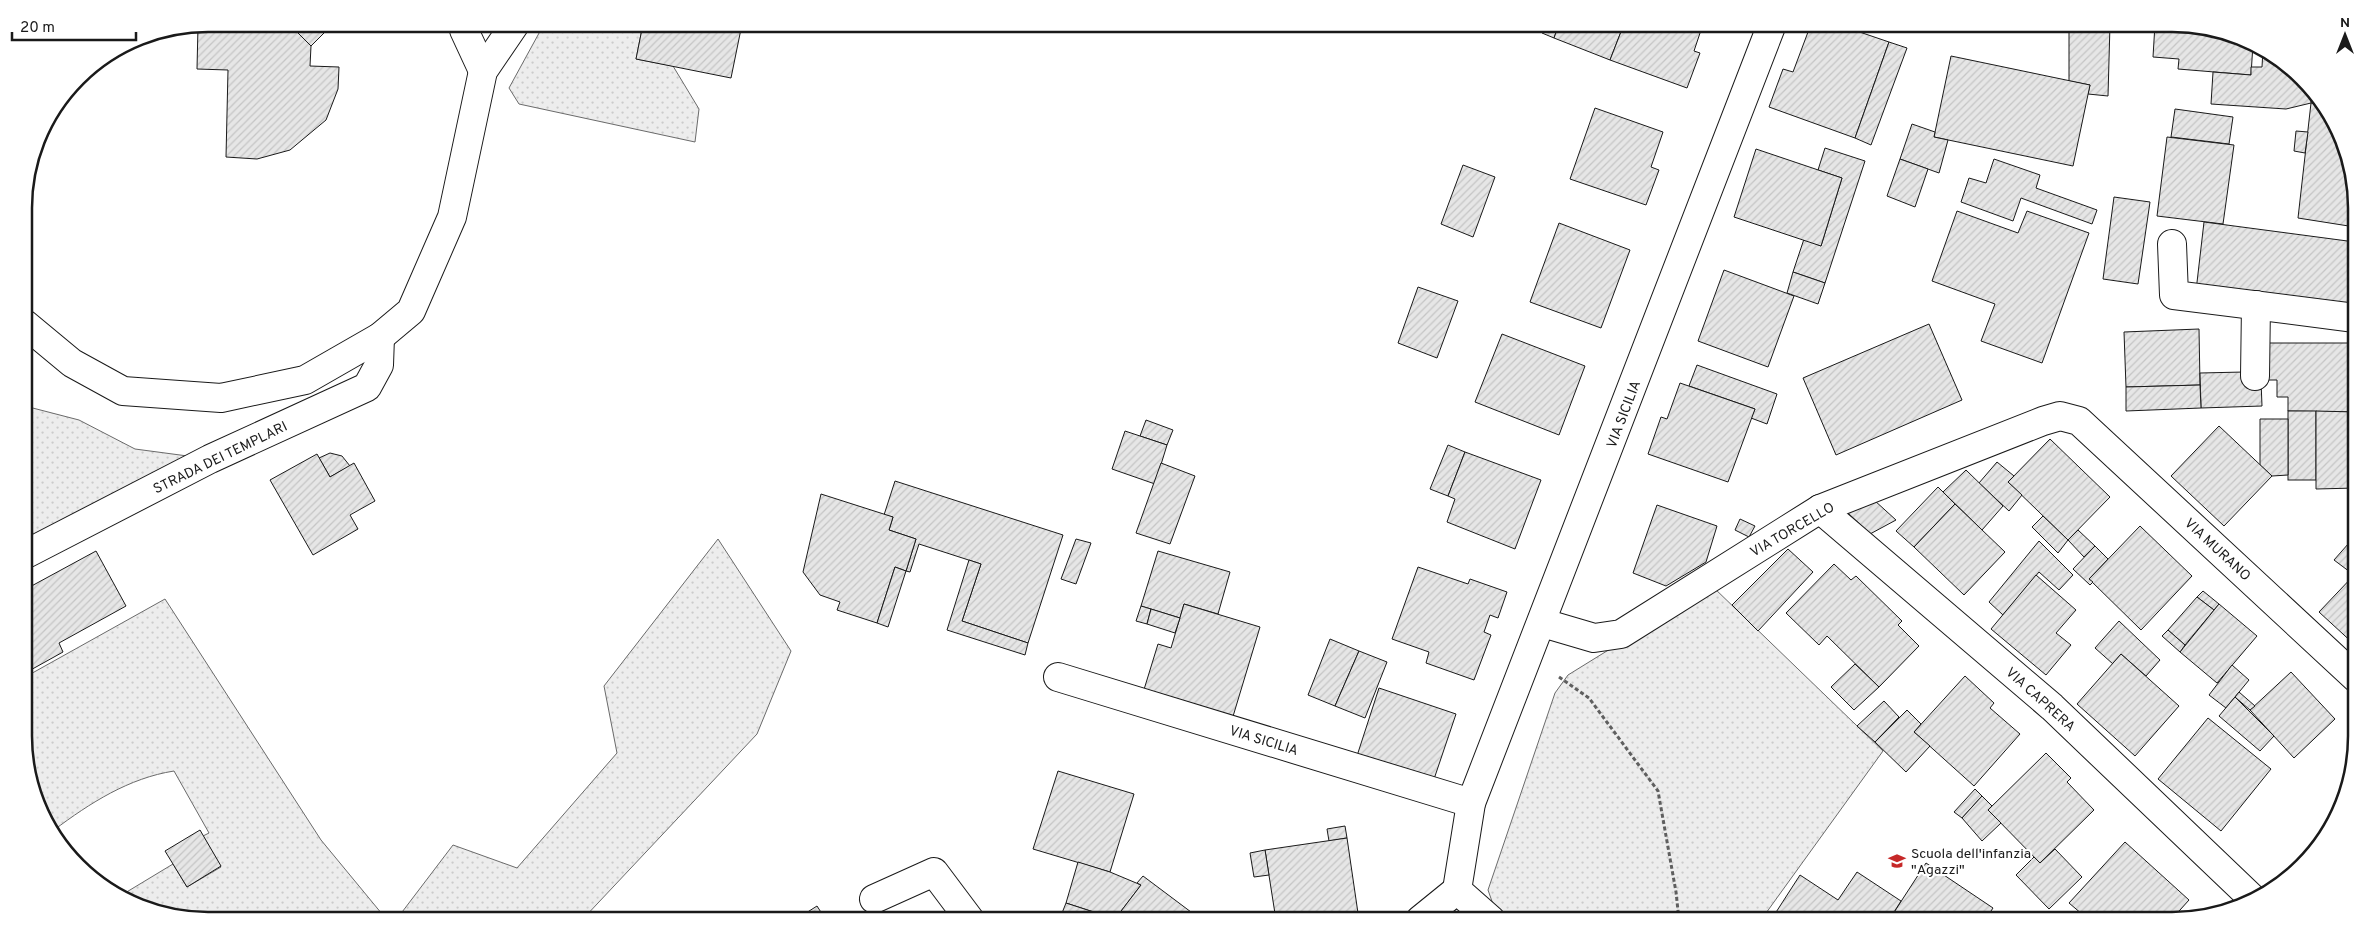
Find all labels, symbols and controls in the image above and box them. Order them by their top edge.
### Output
scale bar [12,10,136,42]
north arrow [2320,10,2370,60]
text: N [2340,15,2350,32]
text: 20 m [20,19,55,38]
street label: VIA SICILIA [1604,378,1645,451]
street label: STRADA DEI TEMPLARI [151,418,290,498]
street label: VIA TORCELLO [1748,499,1838,561]
street label: VIA MURANO [2180,515,2254,585]
street label: VIA CAPRERA [2002,664,2078,736]
street label: VIA SICILIA [1227,723,1300,760]
place label: Scuola dell'infanzia "Agazzi" [1911,846,2031,879]
school or university icon: Scuola dell'infanzia "Agazzi" [1887,851,1907,871]

